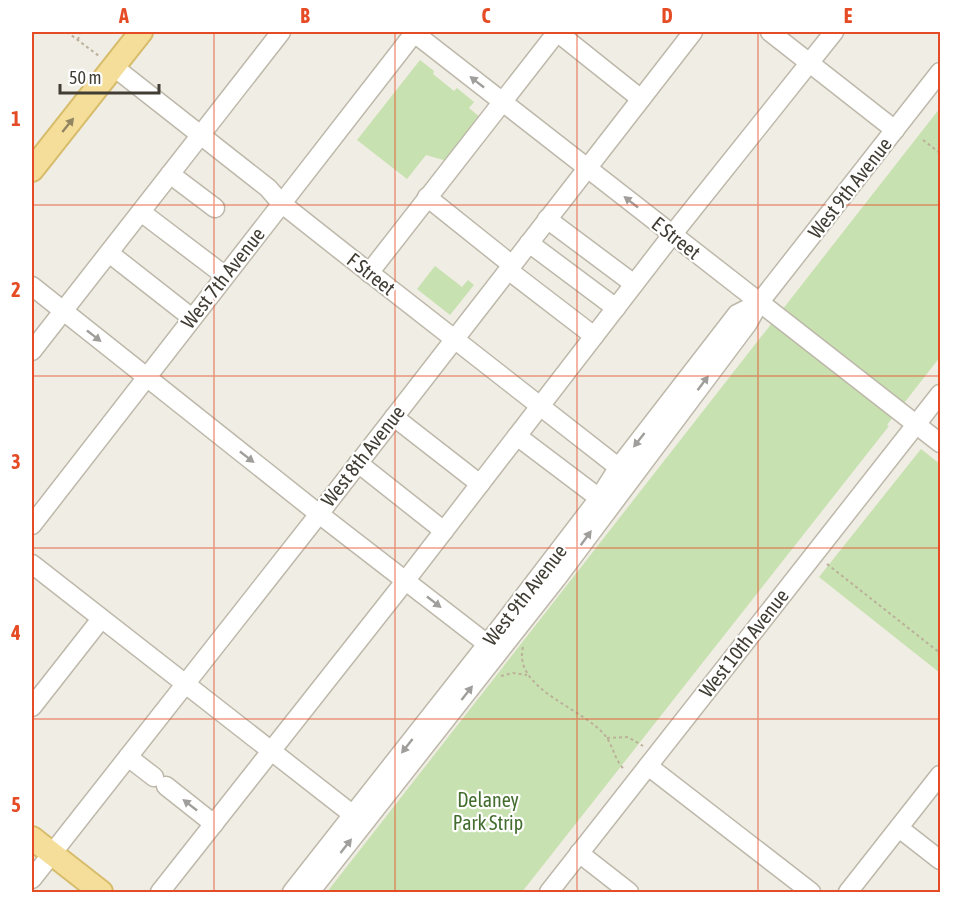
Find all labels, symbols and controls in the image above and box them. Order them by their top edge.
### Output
text: A [118,4,129,27]
text: B [300,4,310,27]
text: C [482,4,491,27]
text: D [661,4,673,27]
text: E [844,4,853,27]
scale bar [60,57,159,95]
text: 50 m [69,67,101,88]
one-way arrow [470,76,485,88]
text: 1 [11,107,21,130]
one-way arrow [61,117,73,132]
street label: West 9th Avenue [803,133,896,243]
one-way arrow [623,196,639,209]
street label: E Street [648,212,705,264]
street label: West 7th Avenue [176,223,269,333]
street label: F Street [343,248,400,300]
text: 2 [11,278,21,301]
one-way arrow [86,329,102,342]
one-way arrow [697,375,710,391]
street label: West 8th Avenue [316,401,409,511]
one-way arrow [634,433,646,448]
text: 3 [11,450,21,473]
one-way arrow [239,450,255,463]
one-way arrow [579,531,591,546]
street label: West 9th Avenue [478,540,571,650]
street label: West 10th Avenue [694,584,793,701]
one-way arrow [426,596,442,609]
text: 4 [10,621,21,644]
one-way arrow [461,685,474,701]
one-way arrow [401,738,414,754]
park label: Delaney Park Strip [453,788,523,834]
text: 5 [11,793,21,816]
one-way arrow [182,799,198,812]
one-way arrow [340,839,352,854]

